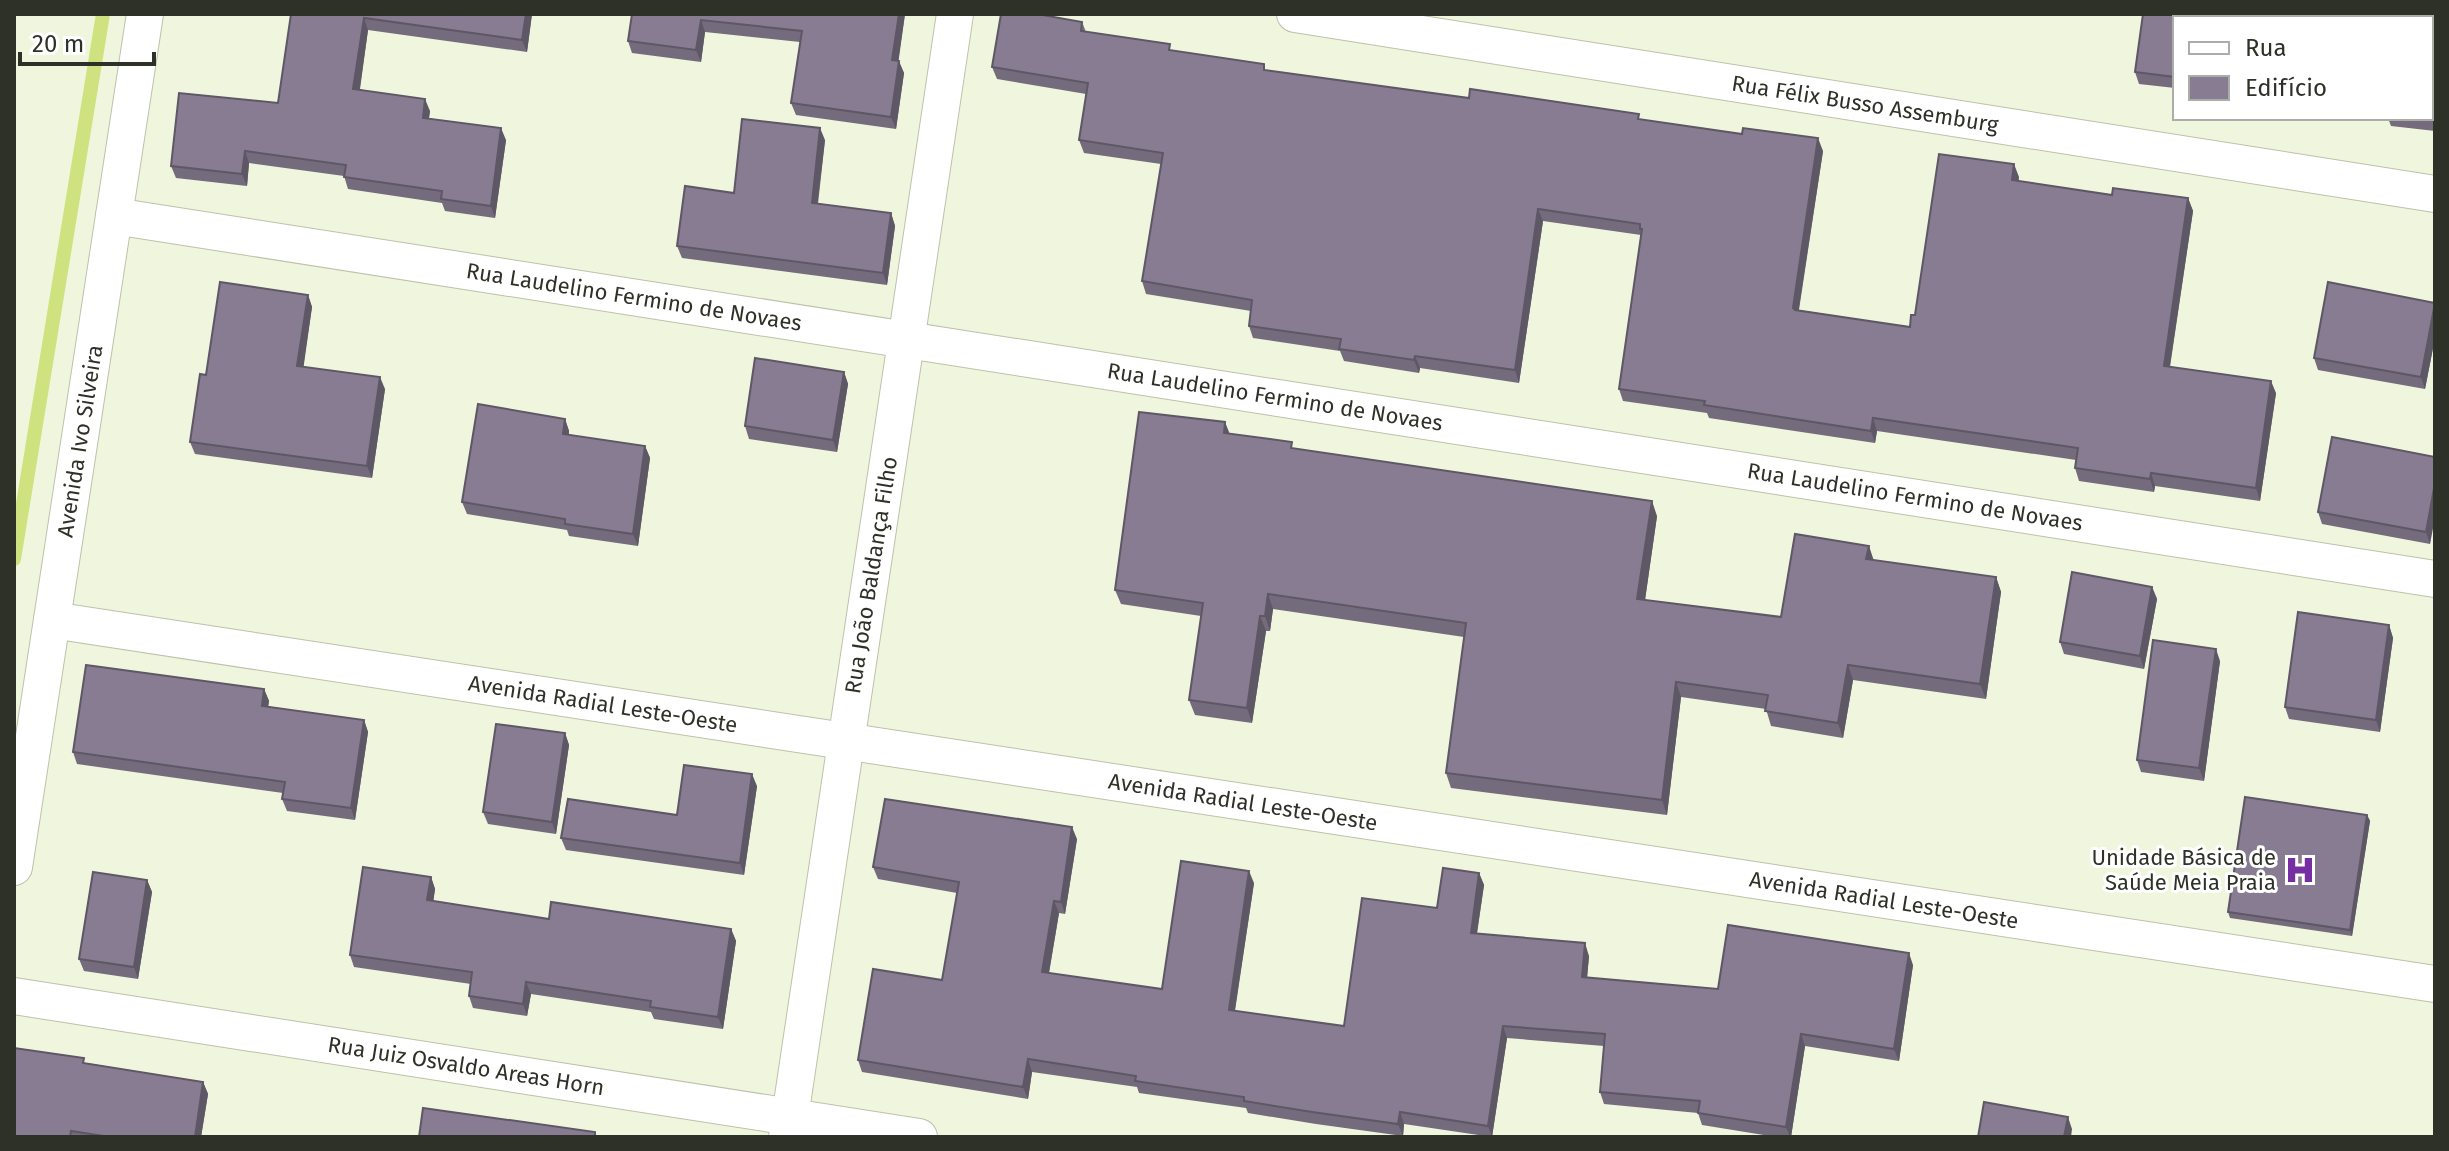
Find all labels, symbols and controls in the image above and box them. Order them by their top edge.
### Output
scale bar [20,16,154,66]
legend [2173,16,2433,120]
text: 20 m [32,30,84,58]
text: Rua [2245,34,2287,62]
street label: Rua Félix Busso Assemburg [1730,70,2001,139]
text: Edifício [2245,74,2327,102]
street label: Rua Laudelino Fermino de Novaes [464,257,804,337]
street label: Avenida Ivo Silveira [51,343,109,539]
street label: Rua Laudelino Fermino de Novaes [1105,357,1445,437]
street label: Rua João Baldança Filho [839,454,903,696]
street label: Rua Laudelino Fermino de Novaes [1745,457,2085,537]
street label: Avenida Radial Leste-Oeste [467,669,739,739]
street label: Avenida Radial Leste-Oeste [1107,767,1379,837]
place label: Unidade Básica de Saúde Meia Praia [2091,844,2276,896]
hospital icon: Unidade Básica de Saúde Meia Praia [2283,853,2317,887]
street label: Avenida Radial Leste-Oeste [1748,865,2020,935]
street label: Rua Juiz Osvaldo Areas Horn [326,1031,606,1101]

